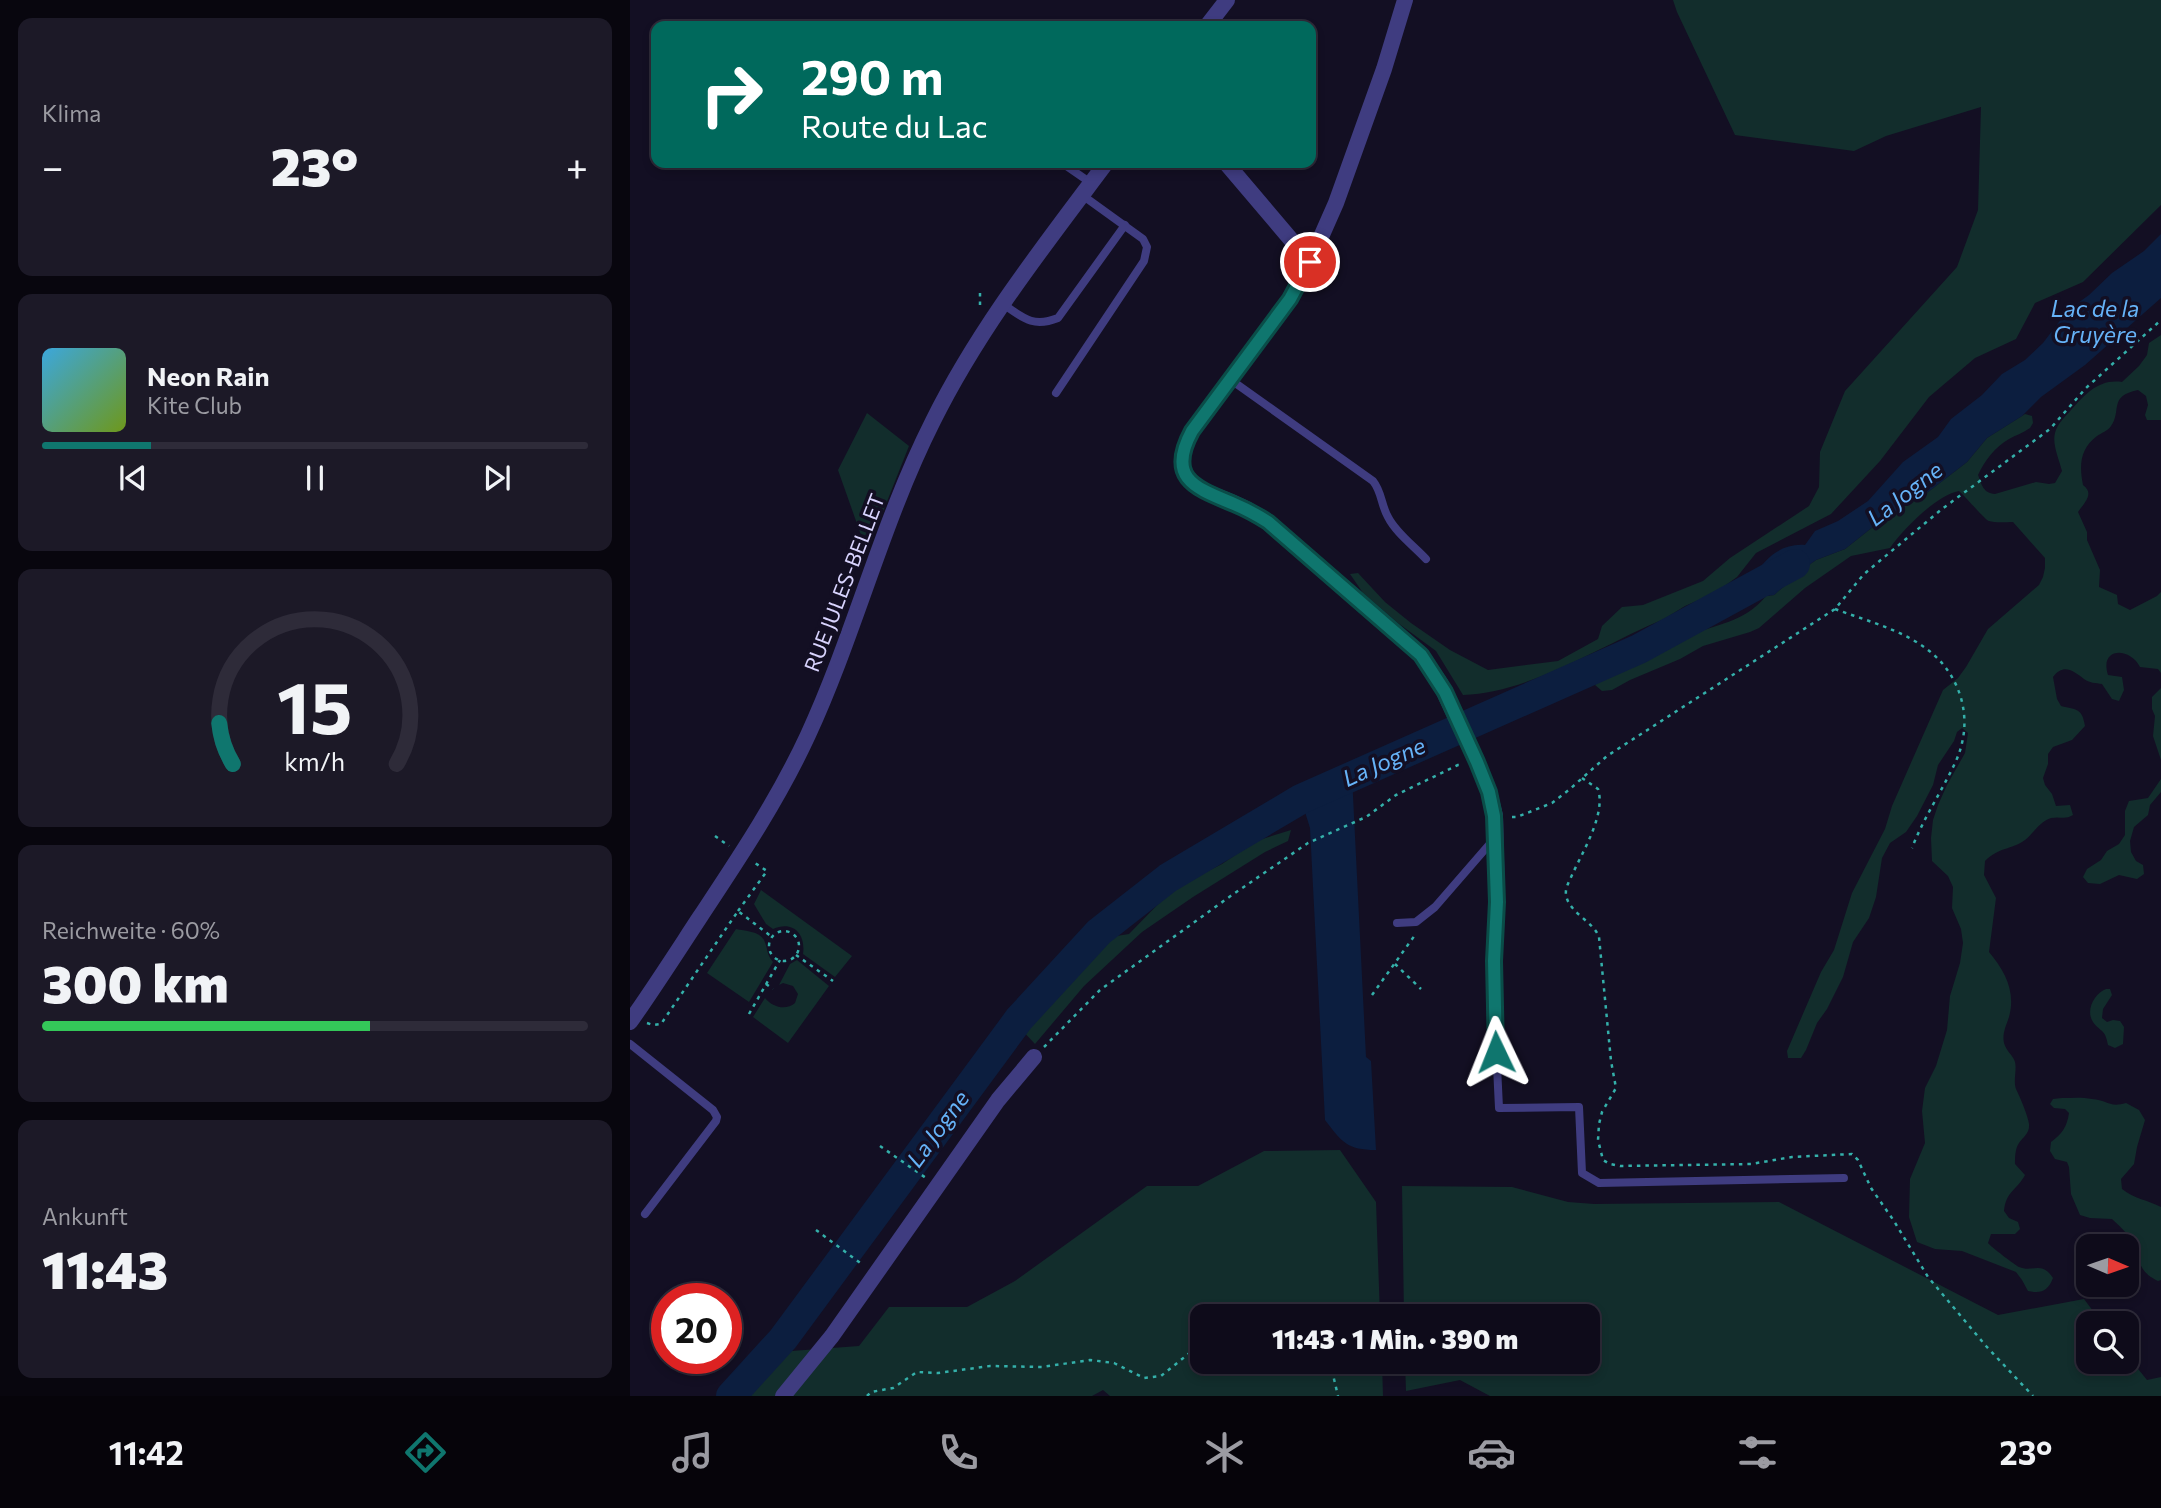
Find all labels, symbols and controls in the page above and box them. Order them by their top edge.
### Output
text: 290 m [801,45,943,105]
icon: right [686,49,777,140]
text: Klima [42,99,101,127]
text: Route du Lac [801,105,988,145]
text: 23° [271,133,358,197]
text: − [42,142,64,189]
text: + [566,142,588,189]
pin [1280,232,1340,292]
icon: arrive [1291,243,1329,281]
water label: Lac de la Gruyère [2051,294,2139,348]
text: Neon Rain [147,360,270,391]
text: Kite Club [147,391,242,419]
water label: La Jogne [1861,455,1948,531]
icon: previous [114,459,152,497]
icon: pause [296,459,334,497]
icon: next [478,459,516,497]
street label: RUE JULES-BELLET [798,490,889,675]
text: 15 [277,660,353,749]
water label: La Jogne [1338,730,1429,792]
text: km/h [285,746,345,776]
text: Reichweite · 60% [42,916,220,944]
text: 300 km [42,950,229,1014]
position arrow [1459,1015,1533,1089]
water label: La Jogne [900,1085,974,1172]
text: Ankunft [42,1202,128,1230]
north arrow [2076,1234,2138,1297]
map controls [2076,1234,2139,1374]
text: 11:43 [42,1236,168,1300]
speed limit sign: 20 [651,1283,742,1374]
button: search [2076,1311,2139,1374]
text: 11:43 · 1 Min. · 390 m [1272,1323,1518,1354]
icon: directions [401,1428,450,1477]
icon: music [668,1428,717,1477]
icon: phone [934,1428,983,1477]
icon: climate [1200,1428,1249,1477]
icon: car [1467,1428,1516,1477]
icon: filters [1733,1428,1782,1477]
text: 11:42 [109,1432,184,1472]
text: 23° [1999,1432,2052,1472]

